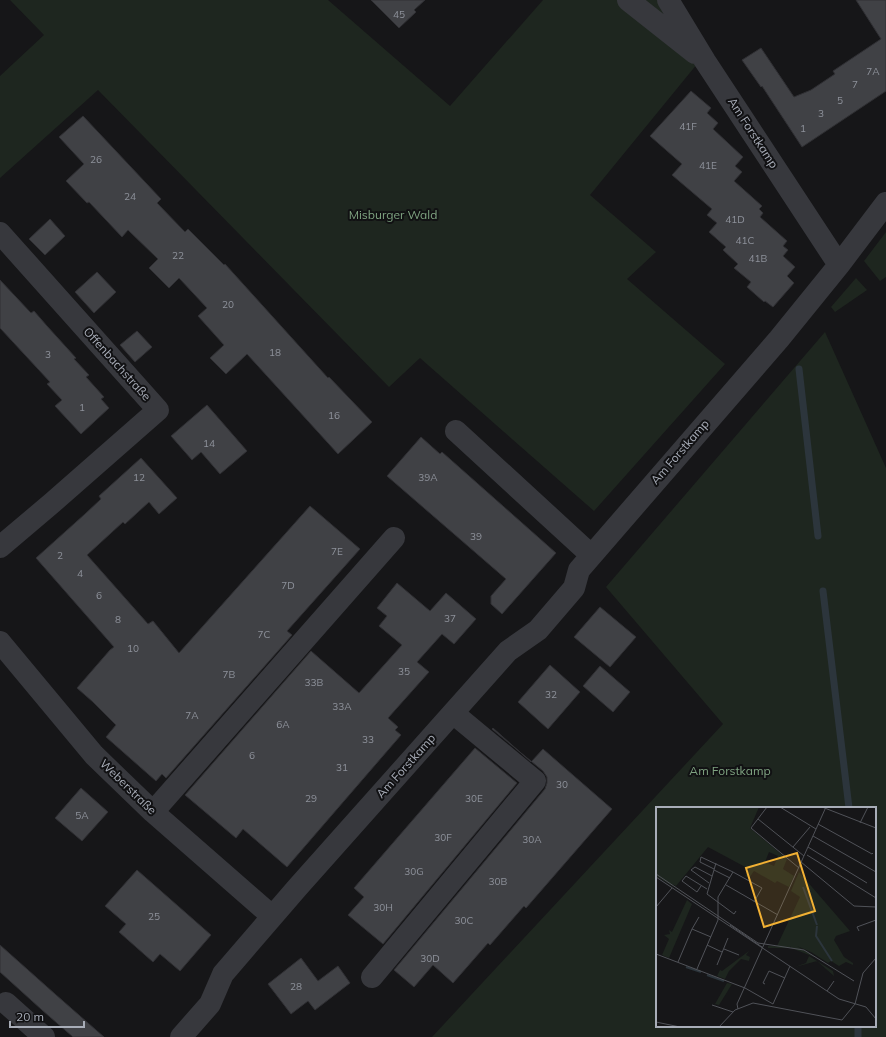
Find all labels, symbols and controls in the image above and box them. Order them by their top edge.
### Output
house number: 45 [393,8,405,21]
house number: 7A [866,65,880,78]
house number: 7 [852,78,858,91]
house number: 5 [837,94,843,107]
street label: Am Forstkamp [725,95,782,171]
house number: 3 [818,107,824,120]
house number: 41F [679,120,697,133]
house number: 1 [800,122,806,135]
house number: 26 [90,153,102,166]
house number: 41E [699,159,717,172]
house number: 24 [124,190,136,203]
park label: Misburger Wald [349,207,437,222]
house number: 41D [725,213,745,226]
house number: 41C [736,234,755,247]
house number: 22 [172,249,184,262]
house number: 41B [749,252,768,265]
house number: 20 [222,298,234,311]
street label: Offenbachstraße [80,324,154,403]
house number: 18 [269,346,281,359]
house number: 3 [45,348,51,361]
house number: 1 [79,401,85,414]
house number: 16 [328,409,340,422]
street label: Am Forstkamp [647,416,712,487]
house number: 14 [203,437,215,450]
house number: 12 [133,471,145,484]
house number: 39A [418,471,438,484]
house number: 39 [470,530,482,543]
house number: 7E [331,545,343,558]
house number: 2 [57,549,63,562]
house number: 4 [77,567,83,580]
house number: 7D [281,579,295,592]
house number: 6 [96,589,102,602]
house number: 37 [444,612,456,625]
house number: 8 [115,613,121,626]
house number: 7C [258,628,271,641]
house number: 10 [127,642,139,655]
house number: 35 [398,665,410,678]
house number: 7B [223,668,236,681]
house number: 33B [305,676,324,689]
house number: 32 [545,688,557,701]
house number: 33A [332,700,352,713]
house number: 7A [185,709,199,722]
house number: 6A [276,718,290,731]
street label: Am Forstkamp [373,730,438,801]
house number: 33 [362,733,374,746]
house number: 6 [249,749,255,762]
street label: Weberstraße [97,756,160,817]
house number: 31 [336,761,348,774]
park label: Am Forstkamp [689,763,771,778]
house number: 30 [556,778,568,791]
house number: 29 [305,792,317,805]
house number: 30E [465,792,483,805]
inset map [656,807,876,1027]
house number: 5A [75,809,89,822]
house number: 30F [434,831,452,844]
house number: 30A [522,833,542,846]
house number: 30G [404,865,424,878]
house number: 30B [489,875,508,888]
house number: 30H [373,901,393,914]
house number: 25 [148,910,160,923]
house number: 30C [455,914,474,927]
house number: 30D [420,952,440,965]
house number: 28 [290,980,302,993]
scale bar [10,1003,84,1029]
text: 20 m [16,1009,44,1024]

